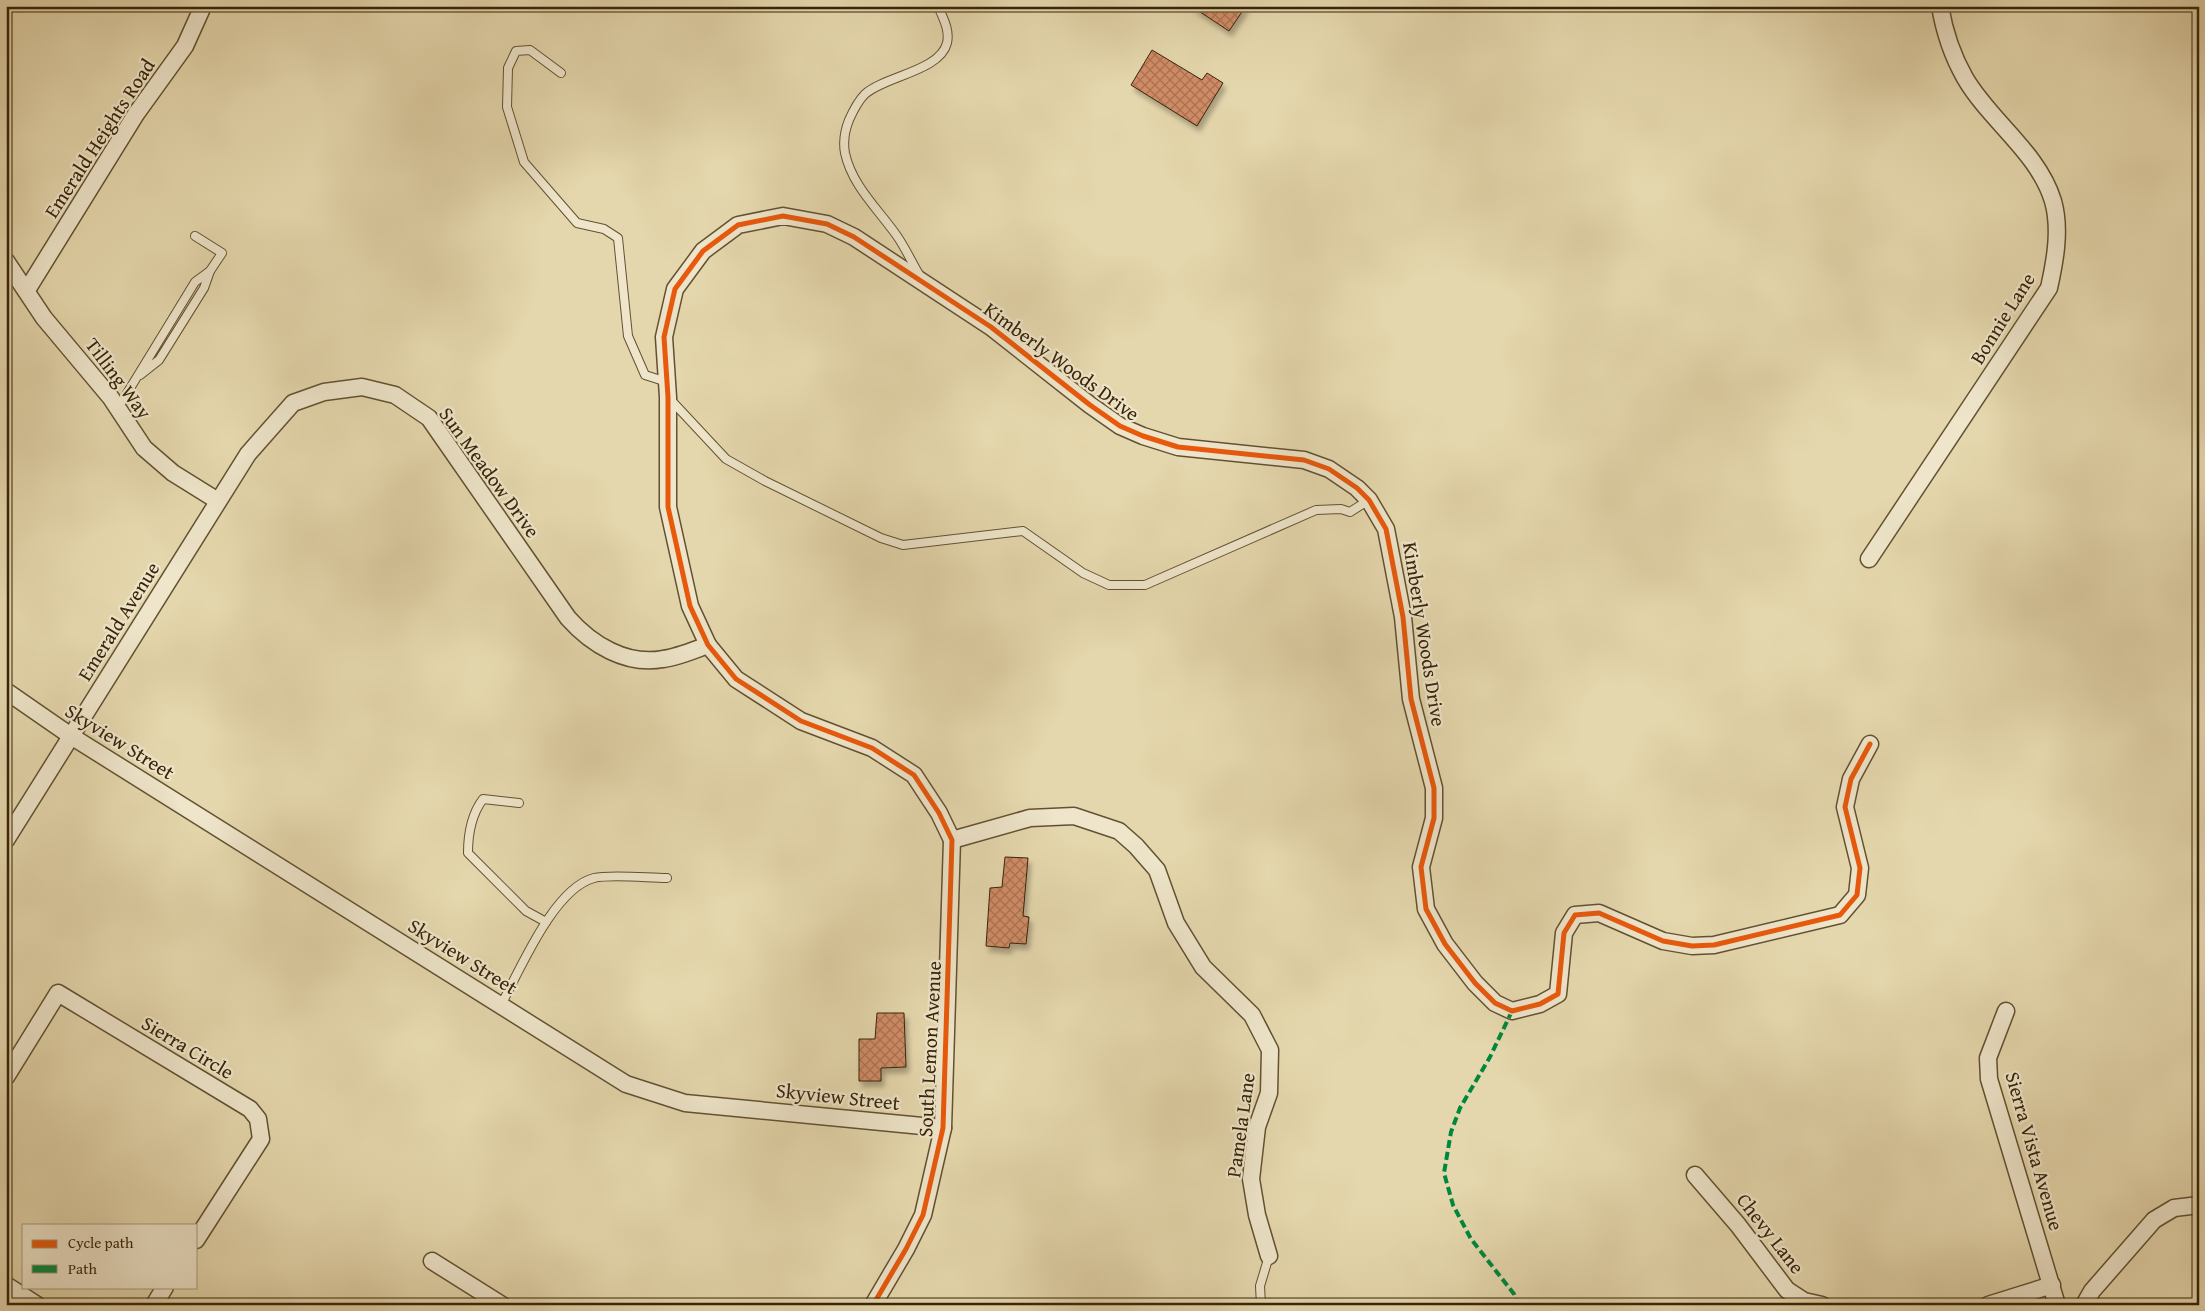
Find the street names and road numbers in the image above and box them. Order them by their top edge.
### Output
street label: Emerald Heights Road [37,52,162,223]
street label: Bonnie Lane [1962,267,2042,369]
street label: Kimberly Woods Drive [978,295,1146,427]
street label: Tilling Way [79,331,159,425]
street label: Sun Meadow Drive [433,401,547,543]
street label: Kimberly Woods Drive [1396,540,1454,728]
street label: Emerald Avenue [70,556,166,686]
street label: Skyview Street [60,696,180,786]
street label: Skyview Street [403,911,523,1001]
street label: South Lemon Avenue [910,960,948,1138]
street label: Sierra Circle [136,1008,240,1086]
street label: Sierra Vista Avenue [1998,1068,2072,1234]
street label: Pamela Lane [1218,1071,1262,1179]
street label: Skyview Street [775,1075,901,1117]
street label: Chevy Lane [1730,1186,1812,1280]

